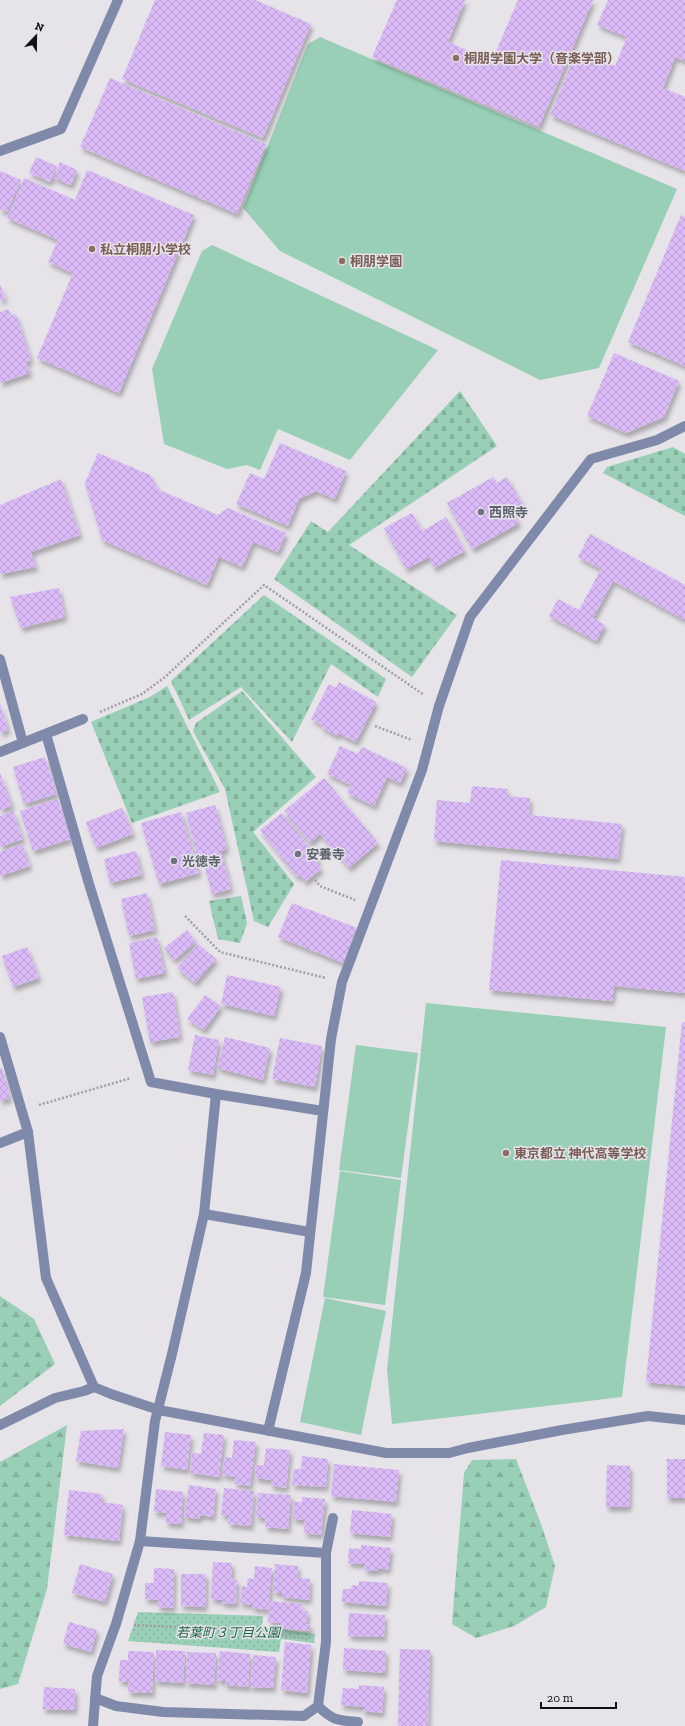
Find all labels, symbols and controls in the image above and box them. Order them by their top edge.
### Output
north arrow [16,16,56,56]
text: N [33,20,46,35]
place label: 桐朋学園大学（音楽学部） [464,51,620,66]
marker: 桐朋学園大学（音楽学部） [451,53,461,63]
place label: 私立桐朋小学校 [100,242,191,257]
marker: 私立桐朋小学校 [87,244,97,254]
place label: 桐朋学園 [350,254,402,269]
marker: 桐朋学園 [337,256,347,266]
place label: 西照寺 [489,505,528,520]
marker: 西照寺 [476,507,486,517]
place label: 安養寺 [306,847,345,862]
marker: 安養寺 [293,849,303,859]
place label: 光徳寺 [182,854,221,869]
marker: 光徳寺 [169,856,179,866]
place label: 東京都立 神代高等学校 [514,1146,646,1161]
marker: 東京都立 神代高等学校 [501,1148,511,1158]
park label: 若葉町３丁目公園 [176,1625,282,1640]
scale bar [541,1684,616,1710]
text: 20 m [547,1691,574,1705]

